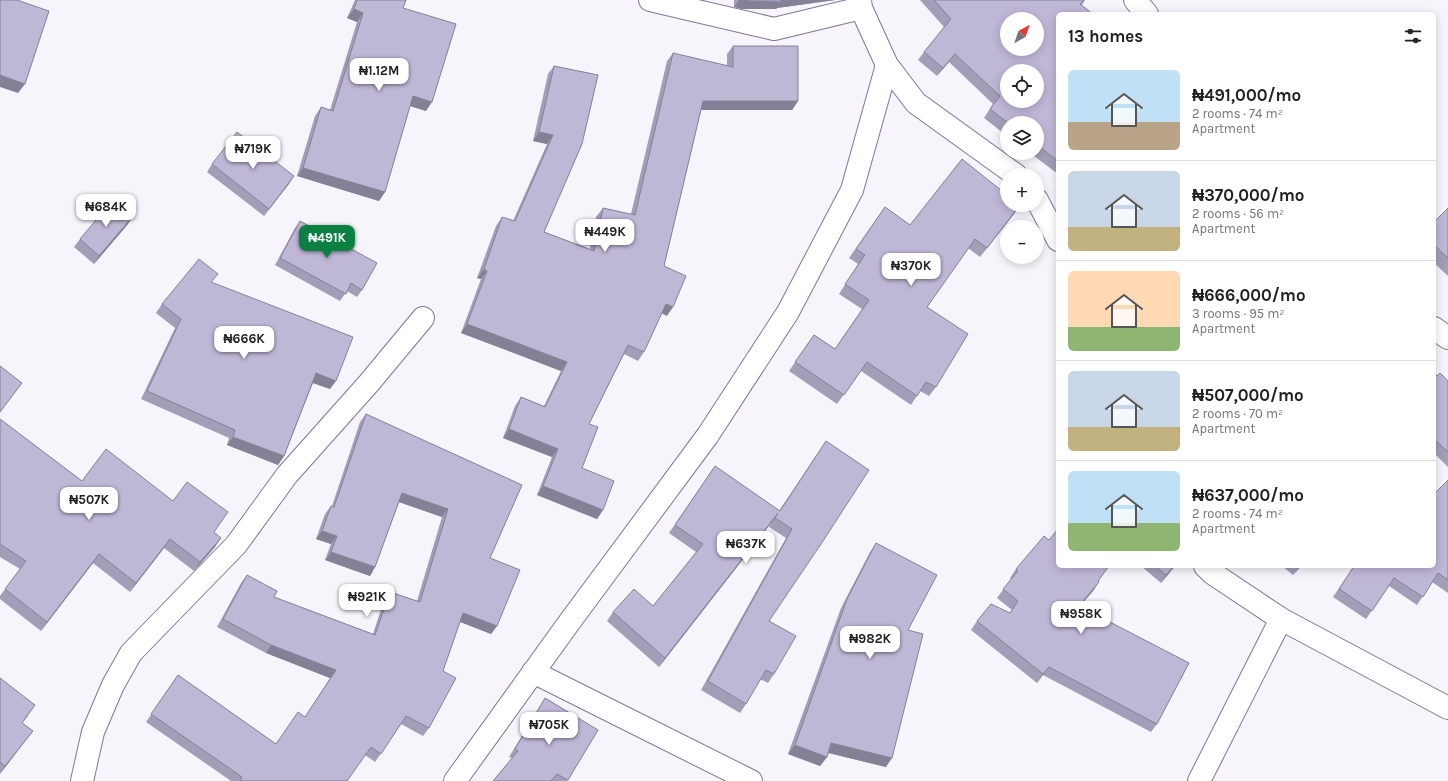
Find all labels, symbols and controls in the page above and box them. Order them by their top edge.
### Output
north arrow [1000,12,1044,56]
map controls [1000,12,1044,264]
icon: filters [1402,25,1424,47]
text: 13 homes [1068,26,1143,46]
pin: ₦1.12M [346,58,412,92]
text: ₦1.12M [359,63,399,78]
button: locate [1000,64,1044,108]
text: ₦491,000/mo [1192,85,1301,105]
icon: home [1100,86,1148,134]
text: 2 rooms · 74 m² [1192,106,1283,121]
button: layers [1000,116,1044,160]
text: Apartment [1192,121,1255,136]
pin: ₦719K [225,136,281,170]
text: ₦719K [235,141,271,156]
button: + [1000,168,1044,212]
text: ₦370,000/mo [1192,185,1304,205]
icon: home [1100,187,1148,235]
pin: ₦684K [78,194,134,228]
text: ₦684K [85,199,127,214]
text: 2 rooms · 56 m² [1192,206,1284,221]
pin: ₦449K [577,219,633,253]
button: − [1000,220,1044,264]
text: Apartment [1192,221,1255,236]
text: ₦449K [584,224,626,239]
pin: ₦491K [299,225,355,259]
text: ₦491K [308,230,346,245]
pin: ₦370K [883,253,939,287]
text: ₦370K [891,258,931,273]
text: ₦666,000/mo [1192,285,1306,305]
icon: home [1100,287,1148,335]
text: 3 rooms · 95 m² [1192,306,1285,321]
text: Apartment [1192,321,1255,336]
pin: ₦666K [216,326,272,360]
text: ₦666K [223,331,265,346]
text: ₦507,000/mo [1192,385,1304,405]
icon: home [1100,387,1148,435]
text: 2 rooms · 70 m² [1192,406,1283,421]
text: Apartment [1192,421,1255,436]
text: ₦637,000/mo [1192,485,1304,505]
pin: ₦507K [61,487,117,521]
icon: home [1100,487,1148,535]
text: ₦507K [69,492,109,507]
text: 2 rooms · 74 m² [1192,506,1283,521]
text: Apartment [1192,521,1255,536]
pin: ₦637K [718,531,774,565]
text: ₦637K [726,536,766,551]
pin: ₦921K [339,584,395,618]
text: ₦921K [348,589,386,604]
pin: ₦958K [1053,601,1109,635]
text: ₦958K [1060,606,1102,621]
pin: ₦982K [842,626,898,660]
text: ₦982K [849,631,891,646]
pin: ₦705K [521,712,577,746]
text: ₦705K [529,717,569,732]

